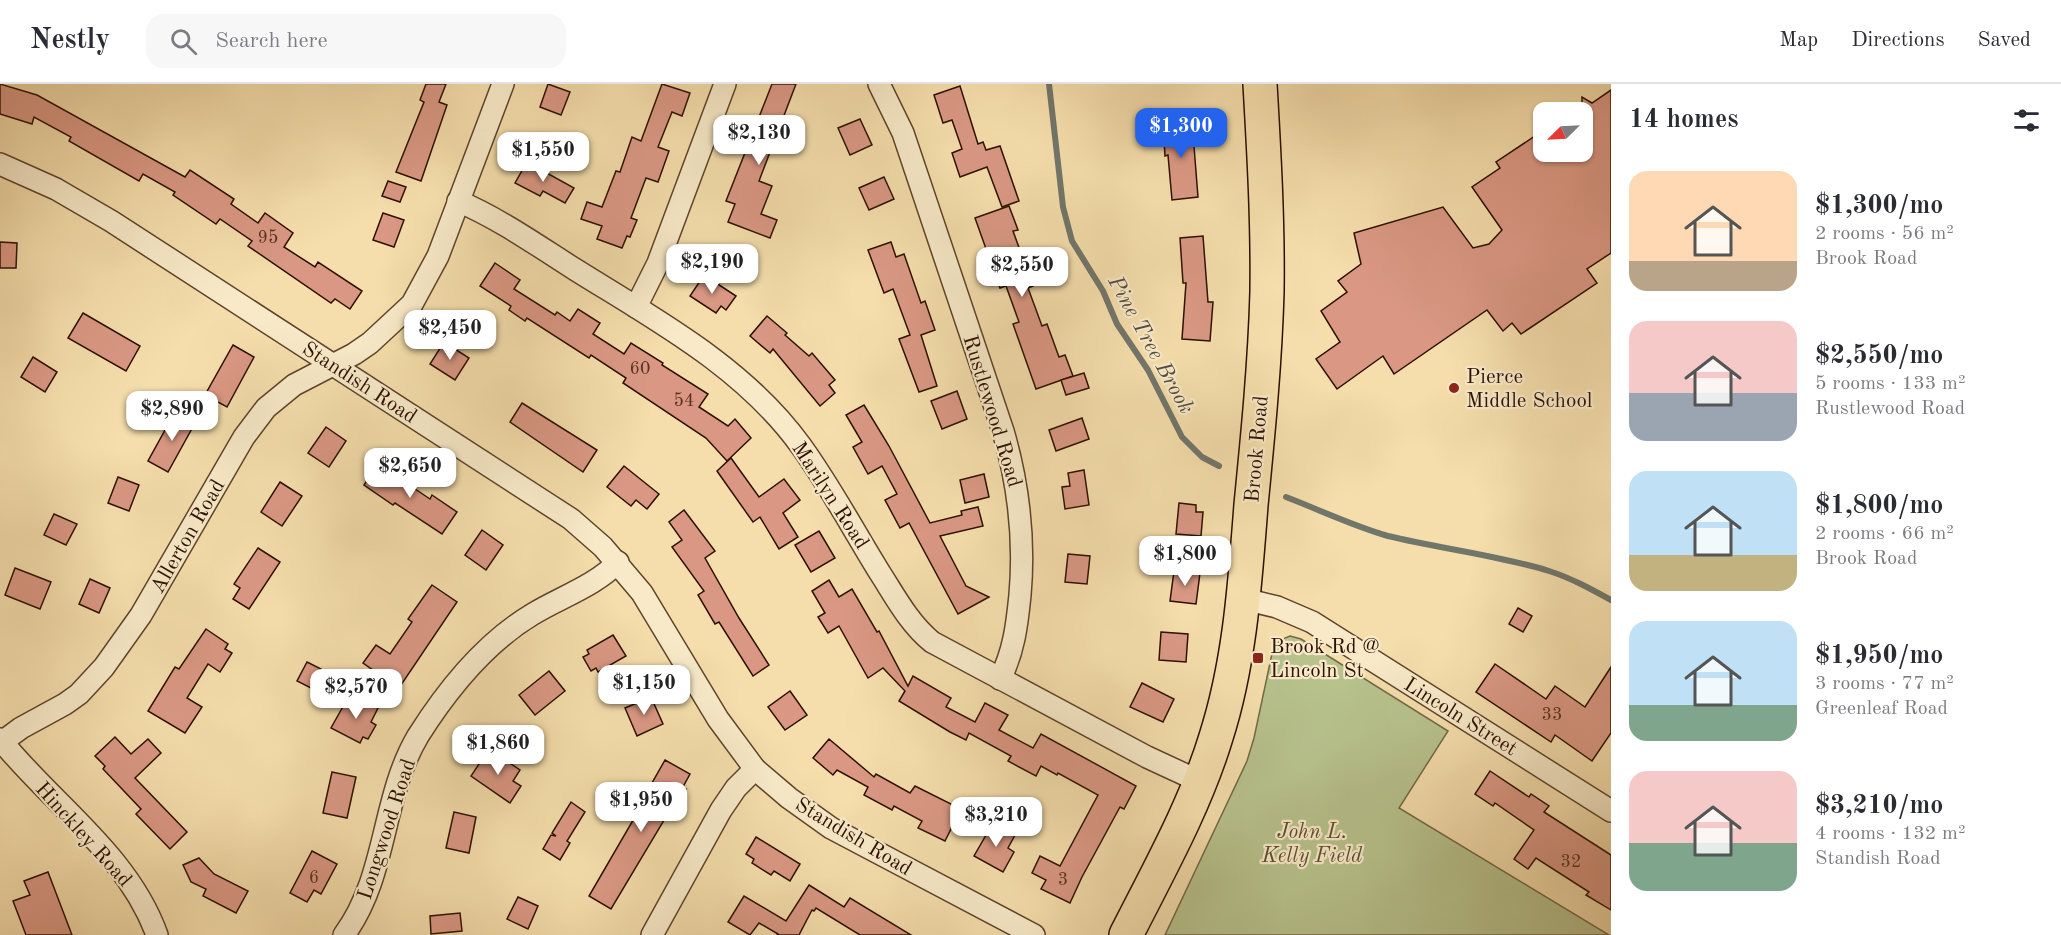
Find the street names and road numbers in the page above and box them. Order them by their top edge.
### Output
street label: Rustlewood Road [958,333,1025,490]
street label: Standish Road [298,339,420,428]
street label: Brook Road [1242,395,1273,504]
street label: Marilyn Road [787,438,872,553]
street label: Allerton Road [147,476,229,597]
street label: Lincoln Street [1400,674,1521,760]
street label: Longwood Road [355,756,420,903]
street label: Hinckley Road [31,779,135,891]
street label: Standish Road [791,794,915,880]

